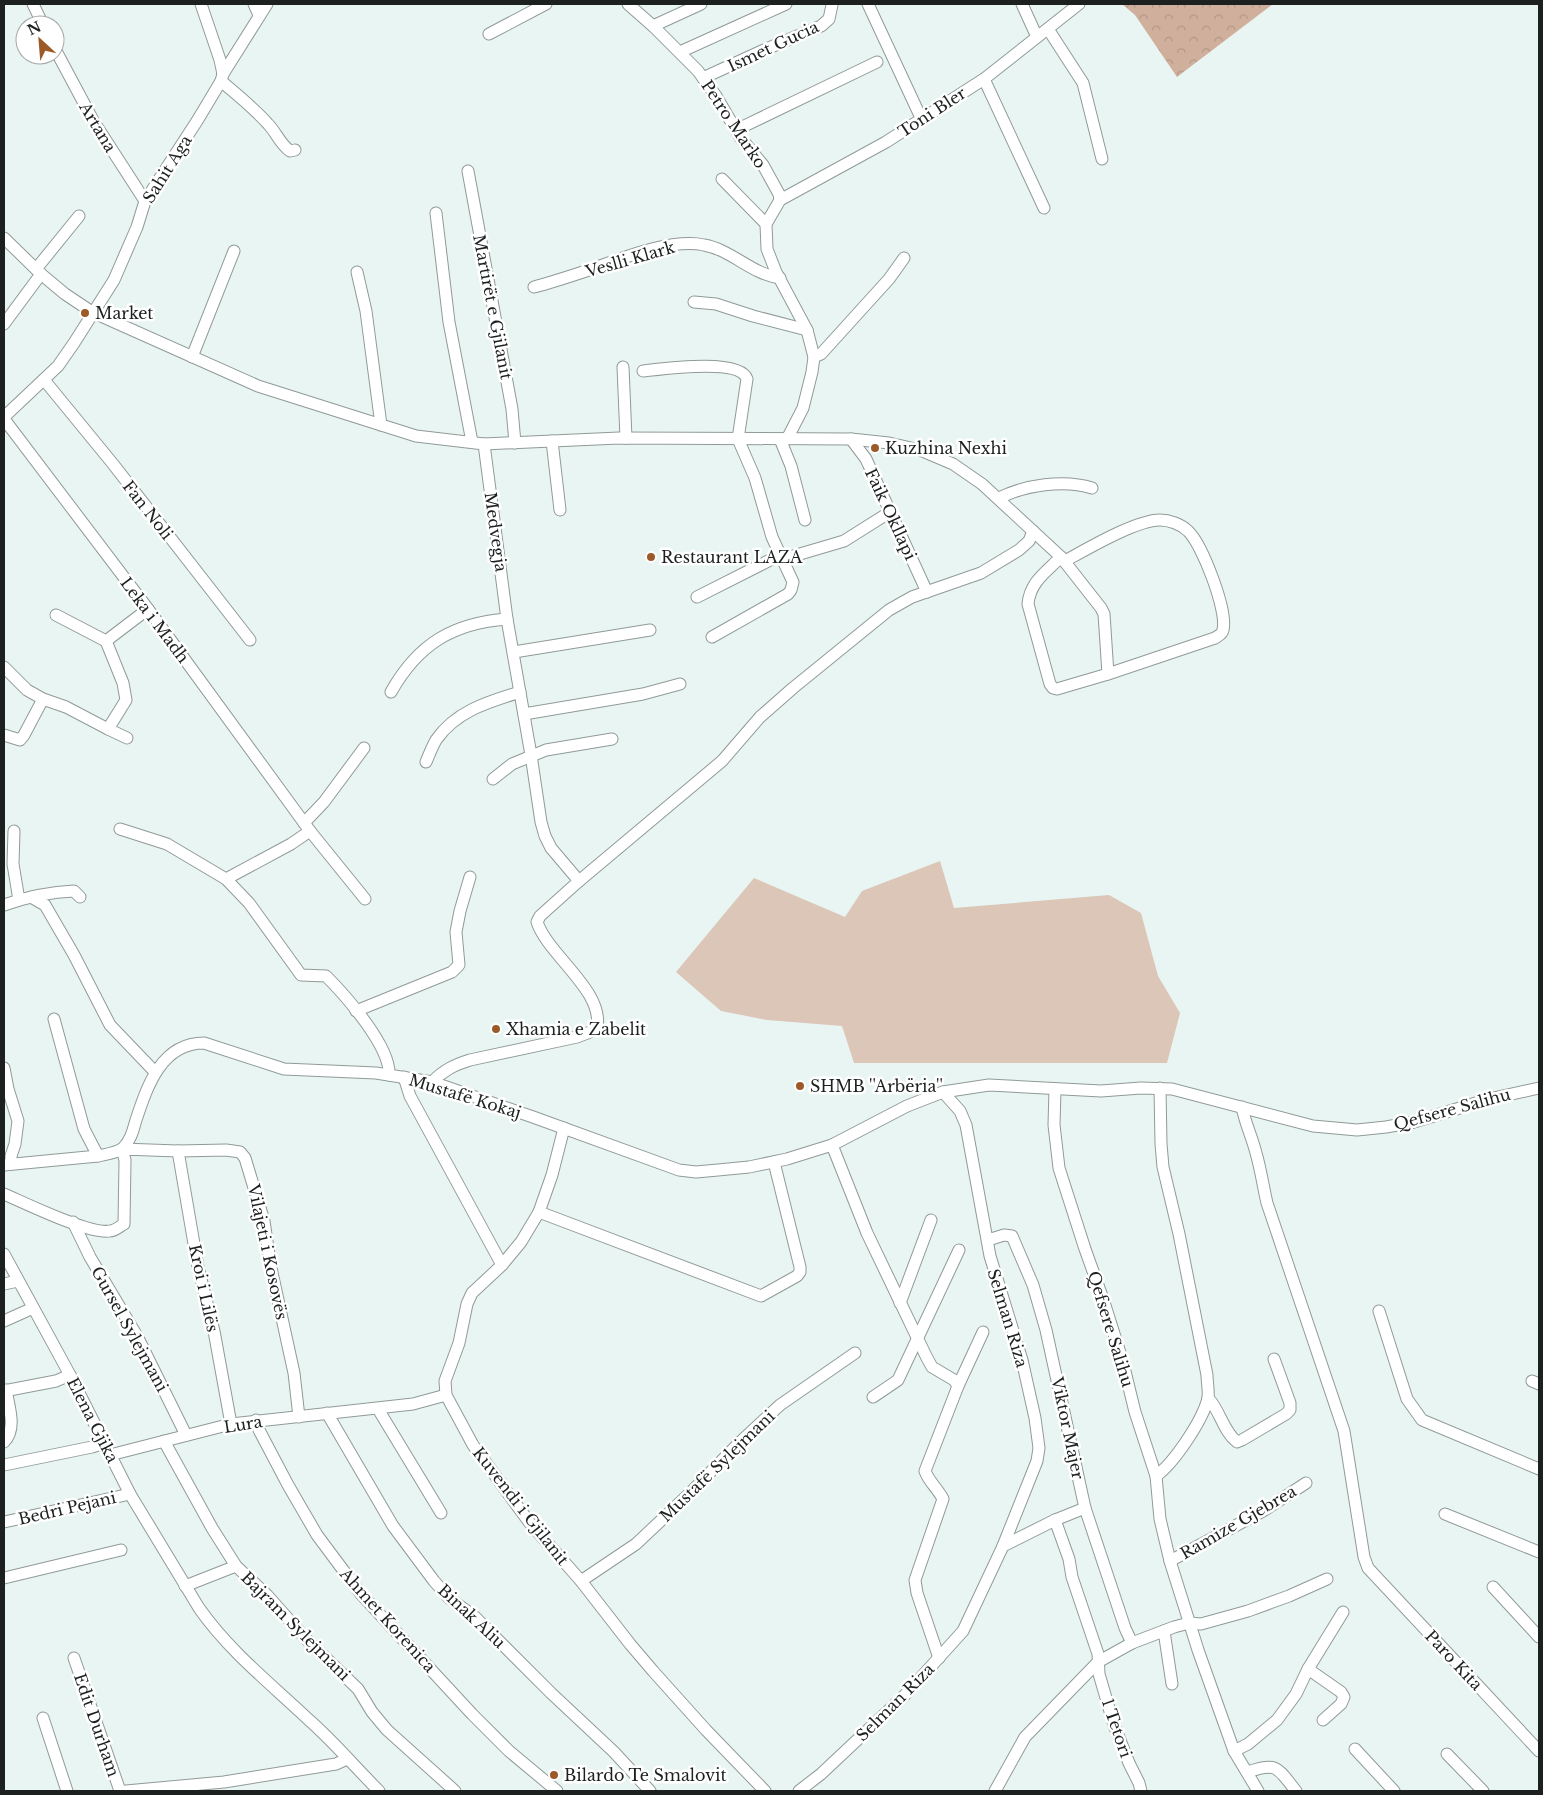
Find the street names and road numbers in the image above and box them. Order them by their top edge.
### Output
street label: Ismet Gucia [724,16,822,76]
street label: Petro Marko [697,76,771,172]
street label: Toni Bler [894,82,970,141]
street label: Artana [75,98,121,156]
street label: Sahit Aga [138,131,196,207]
street label: Martirët e Gjilanit [469,233,517,381]
street label: Veslli Klark [582,237,677,282]
street label: Faik Okllapi [861,465,921,564]
street label: Fan Noli [119,476,178,544]
street label: Medvegja [481,491,512,573]
street label: Leka i Madh [116,573,194,667]
street label: Mustafë Kokaj [406,1069,524,1123]
street label: Qefsere Salihu [1391,1084,1513,1134]
street label: Vilajeti i Kosovës [244,1182,292,1321]
street label: Kroi i Lilës [185,1242,223,1334]
street label: Gursel Sylejmani [87,1263,173,1396]
street label: Selman Riza [983,1266,1033,1370]
street label: Qefsere Salihu [1084,1269,1138,1390]
street label: Elena Gjika [63,1374,123,1466]
street label: Viktor Majer [1047,1374,1089,1481]
street label: Mustafë Sylejmani [655,1406,779,1526]
street label: Lura [222,1411,264,1437]
street label: Kuvendi i Gjilanit [469,1443,573,1569]
street label: Ramize Gjebrea [1176,1481,1300,1563]
street label: Bedri Pejani [16,1487,118,1529]
street label: Ahmet Korenica [335,1563,440,1676]
street label: Bajram Sylejmani [237,1567,355,1685]
street label: Binak Aliu [434,1580,510,1652]
street label: Paro Kita [1421,1626,1487,1694]
street label: Selman Riza [852,1659,938,1745]
street label: Edit Durham [70,1671,124,1779]
street label: 1 Tetori [1098,1696,1137,1761]

